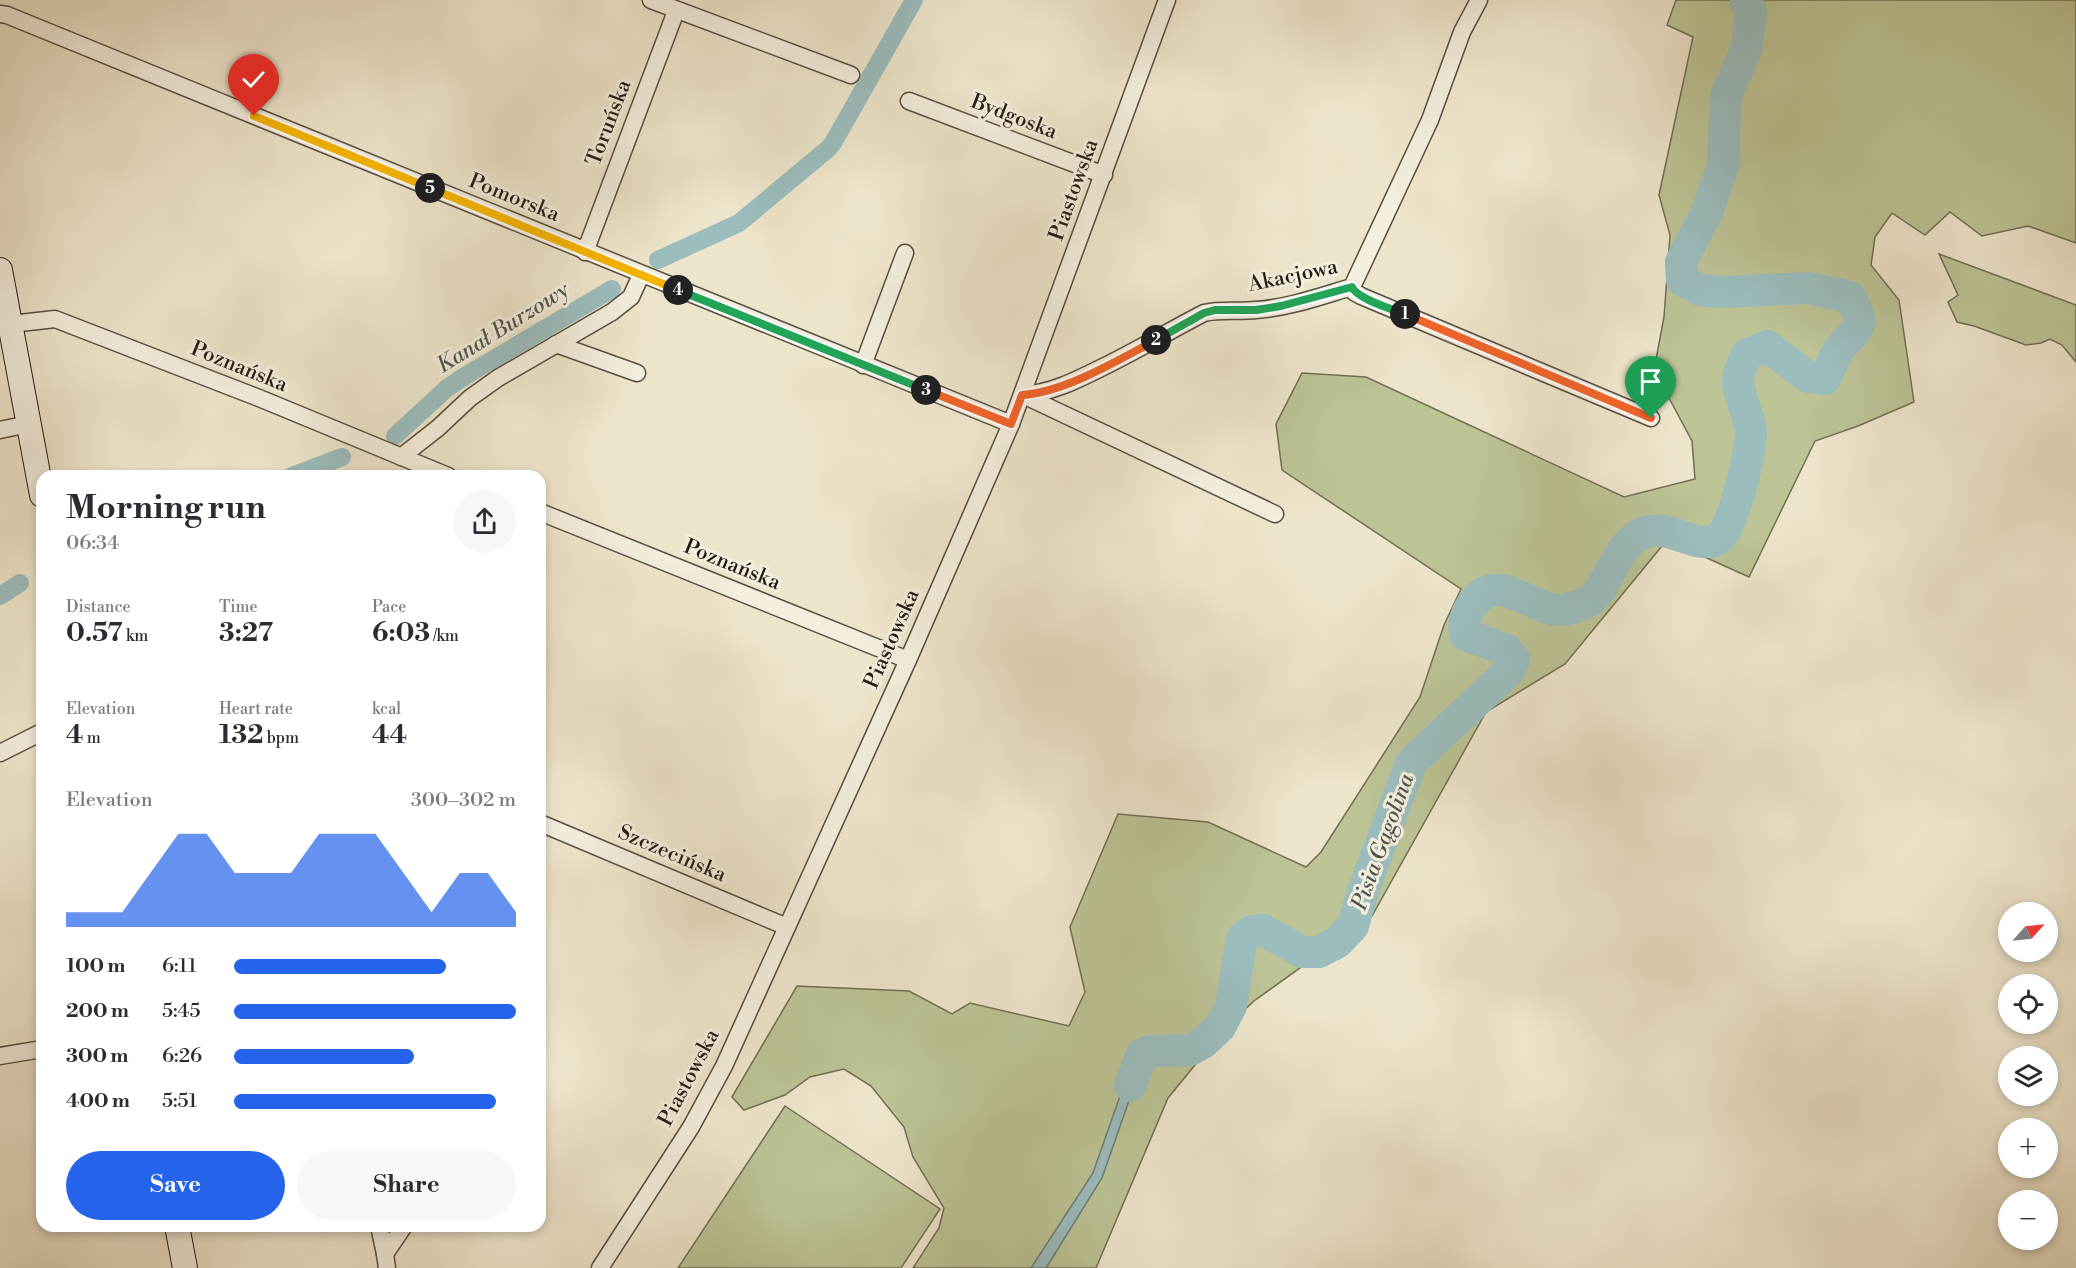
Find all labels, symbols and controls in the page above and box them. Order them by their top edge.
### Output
pin [228,54,279,116]
icon: check [237,63,270,96]
street label: Toruńska [581,76,637,170]
street label: Bydgoska [966,88,1061,145]
street label: Piastowska [1044,135,1104,244]
street label: Pomorska [465,168,563,228]
pin: 5 [415,173,445,203]
text: 5 [425,178,435,198]
street label: Akacjowa [1245,254,1341,298]
pin: 4 [663,275,693,305]
water label: Kanał Burzowy [432,276,575,380]
text: 4 [673,280,683,300]
pin: 1 [1390,299,1420,329]
text: 1 [1401,304,1409,324]
pin: 2 [1141,325,1171,355]
text: 2 [1151,330,1161,350]
street label: Poznańska [187,336,291,398]
pin [1625,356,1676,418]
icon: arrive [1634,365,1667,398]
pin: 3 [911,375,941,405]
text: 3 [921,380,931,400]
text: Morning run [66,488,266,529]
button: share [453,490,516,553]
text: 06:34 [66,531,119,556]
street label: Poznańska [680,534,784,596]
street label: Piastowska [859,585,926,693]
text: Distance [66,597,131,617]
text: Time [219,597,258,617]
text: Pace [372,597,406,617]
text: 0.57 [66,617,123,649]
text: 3:27 [219,617,273,649]
text: 6:03 [372,617,430,649]
text: km [123,626,148,646]
text: /km [430,626,459,646]
text: Elevation [66,699,135,719]
text: Heart rate [219,699,293,719]
text: kcal [372,699,401,719]
text: 4 [66,719,83,751]
text: 132 [219,719,263,751]
text: 44 [372,719,407,751]
text: m [83,728,101,748]
text: bpm [263,728,299,748]
water label: Pisia Gągolina [1346,769,1420,915]
text: Elevation [66,788,153,813]
text: 300–302 m [411,788,516,813]
street label: Szczecińska [614,820,730,889]
north arrow [1998,902,2058,962]
map controls [1998,902,2058,1250]
text: 100 m [66,954,125,979]
text: 6:11 [162,954,197,979]
button: locate [1998,974,2058,1034]
text: 200 m [66,999,129,1024]
text: 5:45 [162,999,200,1024]
street label: Piastowska [653,1025,726,1131]
text: 300 m [66,1044,129,1069]
text: 6:26 [162,1044,202,1069]
button: layers [1998,1046,2058,1106]
text: 400 m [66,1089,130,1114]
text: 5:51 [162,1089,197,1114]
button: + [1998,1118,2058,1178]
button: Save [66,1151,285,1220]
button: Share [297,1151,516,1220]
button: − [1998,1190,2058,1250]

